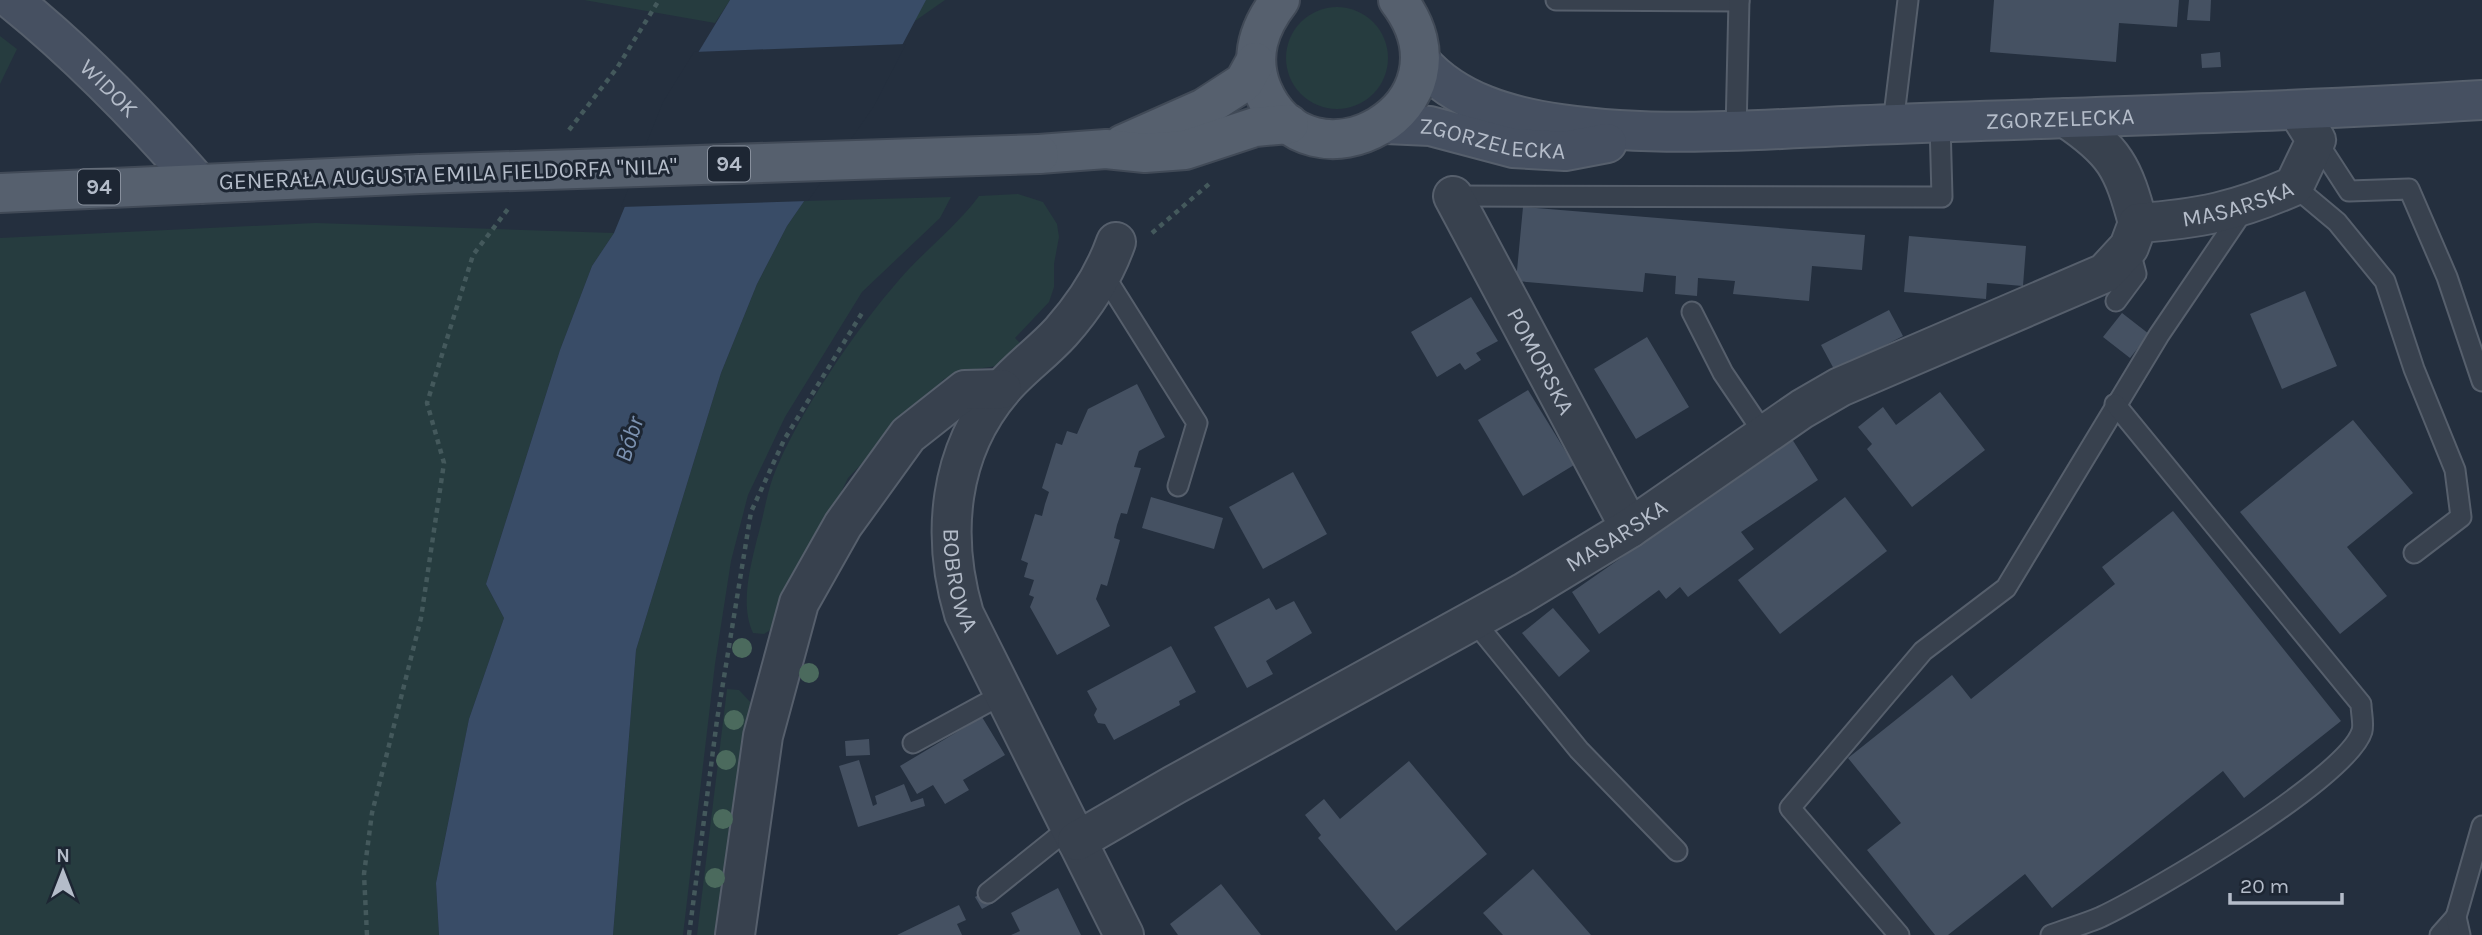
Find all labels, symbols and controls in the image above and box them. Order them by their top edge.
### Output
street label: WIDOK [74,53,144,123]
street label: ZGORZELECKA [1985,102,2135,134]
street label: ZGORZELECKA [1419,112,1566,165]
road number: 94 [708,146,750,182]
street label: GENERAŁA AUGUSTA EMILA FIELDORFA "NILA" [218,153,678,195]
road number: 94 [78,170,120,204]
street label: MASARSKA [2180,174,2297,232]
street label: POMORSKA [1502,303,1580,419]
water label: Bóbr [609,412,650,465]
street label: MASARSKA [1561,493,1672,577]
street label: BOBROWA [938,528,984,637]
north arrow [28,837,98,907]
text: N [56,845,70,867]
scale bar [2230,862,2342,906]
text: 20 m [2240,874,2289,898]

